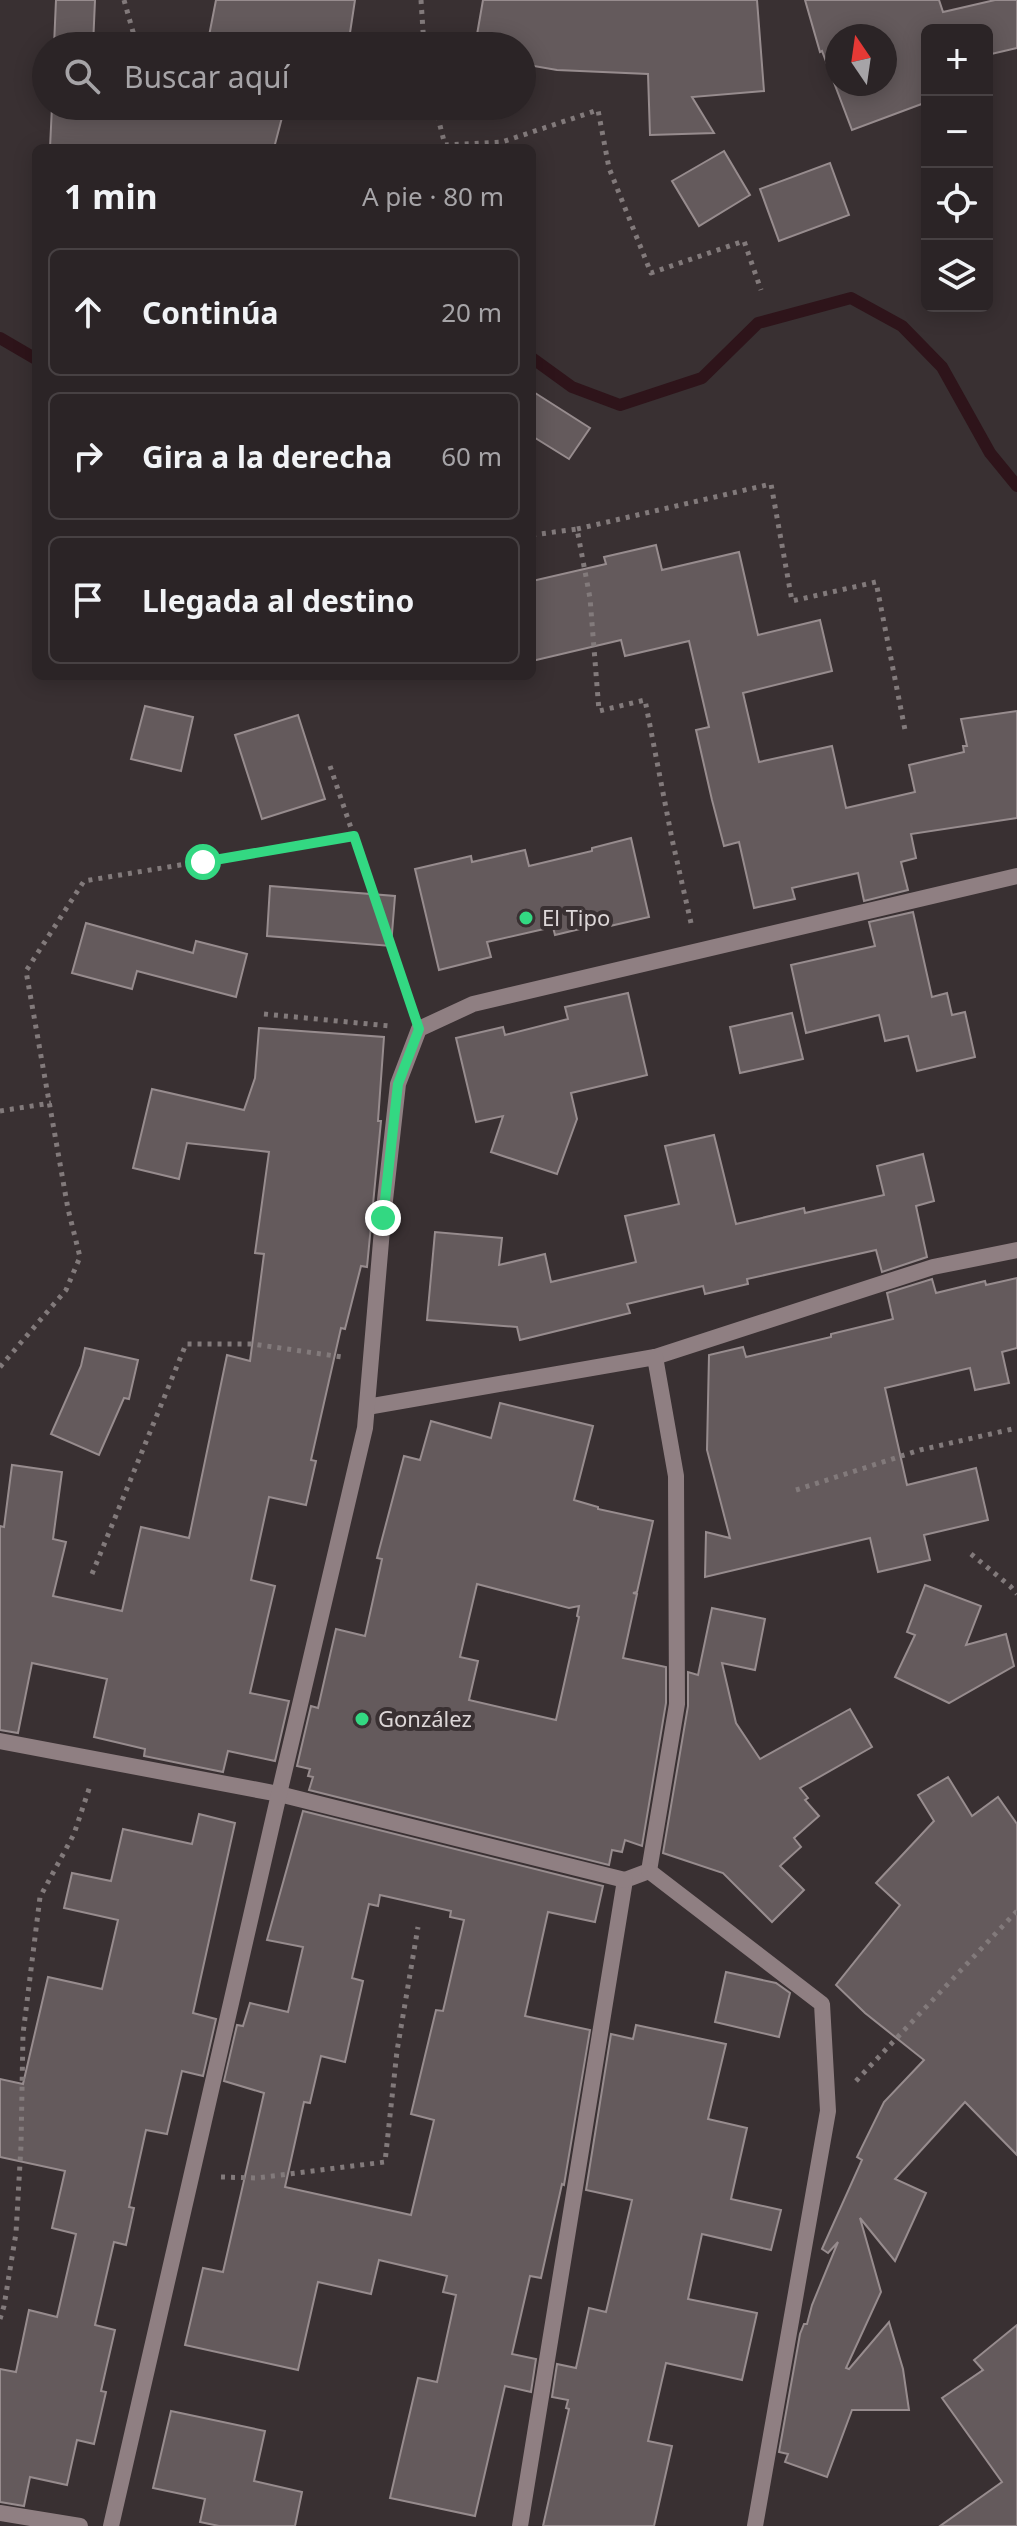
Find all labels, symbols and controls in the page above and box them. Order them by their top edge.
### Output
north arrow [825,24,897,96]
map controls [921,24,993,312]
button: + [921,24,993,96]
search box [32,32,536,120]
icon: search [60,54,104,98]
text: Buscar aquí [124,56,289,97]
button: − [921,96,993,168]
button: locate [921,168,993,240]
text: 1 min [64,173,158,219]
text: A pie · 80 m [362,178,504,214]
button: layers [921,240,993,312]
icon: ahead [66,290,110,334]
text: Continúa [142,292,278,333]
text: 20 m [441,294,502,330]
icon: right [66,434,110,478]
text: Gira a la derecha [142,436,392,477]
text: 60 m [441,438,502,474]
icon: arrive [66,578,110,622]
text: Llegada al destino [142,580,414,621]
route start [185,844,221,880]
place label: El Tipo [542,902,610,932]
marker: El Tipo [517,909,535,927]
route end [365,1200,401,1236]
place label: González [378,1703,472,1733]
marker: González [353,1710,371,1728]

